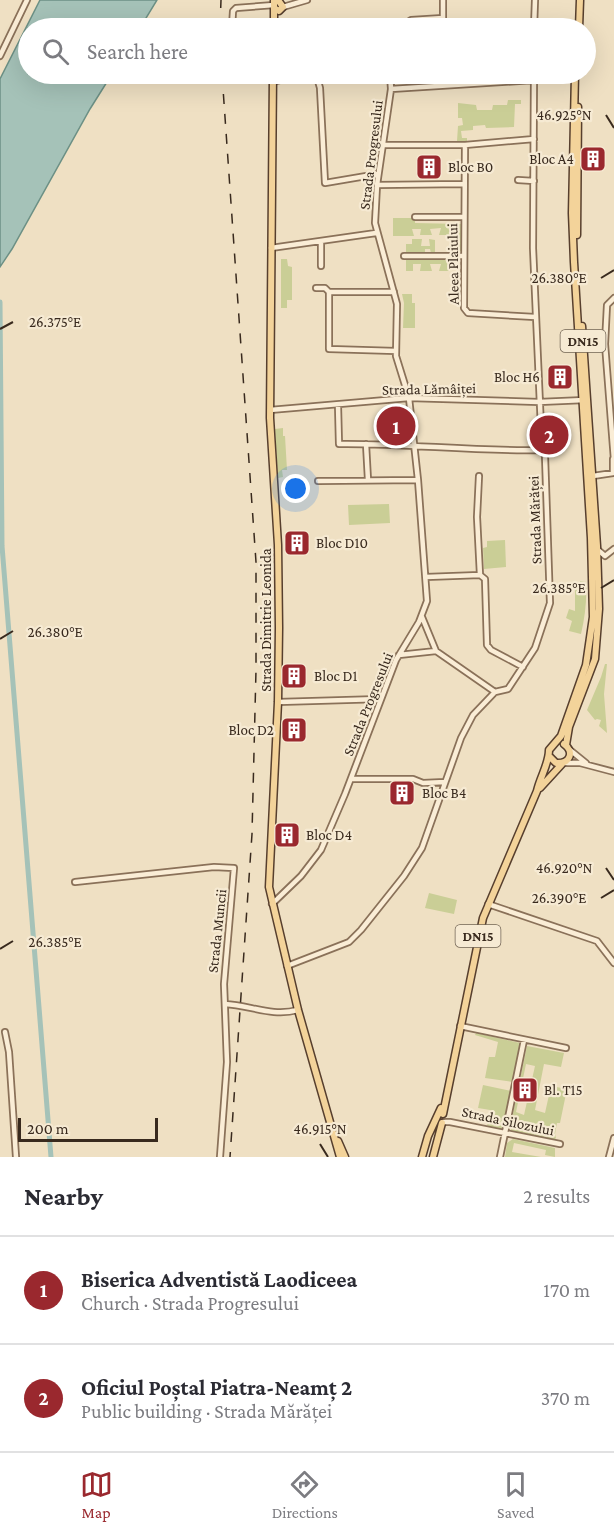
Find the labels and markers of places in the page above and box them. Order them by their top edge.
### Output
building icon: Bloc A4 [578,144,608,174]
place label: Bloc A4 [529,151,574,167]
building icon: Bloc B0 [414,152,444,182]
place label: Bloc B0 [448,159,493,175]
building icon: Bloc H6 [545,362,575,392]
place label: Bloc H6 [494,369,540,385]
pin: 1 [376,404,416,448]
pin: 2 [530,412,568,458]
building icon: Bloc D10 [282,528,312,558]
place label: Bloc D10 [316,535,368,551]
building icon: Bloc D1 [279,661,309,691]
place label: Bloc D1 [314,668,358,684]
building icon: Bloc D2 [279,715,309,745]
place label: Bloc D2 [228,722,274,738]
building icon: Bloc B4 [387,778,417,808]
place label: Bloc B4 [422,785,467,801]
building icon: Bloc D4 [272,820,302,850]
place label: Bloc D4 [306,827,352,843]
building icon: Bl. T15 [510,1075,540,1105]
place label: Bl. T15 [544,1082,583,1098]

